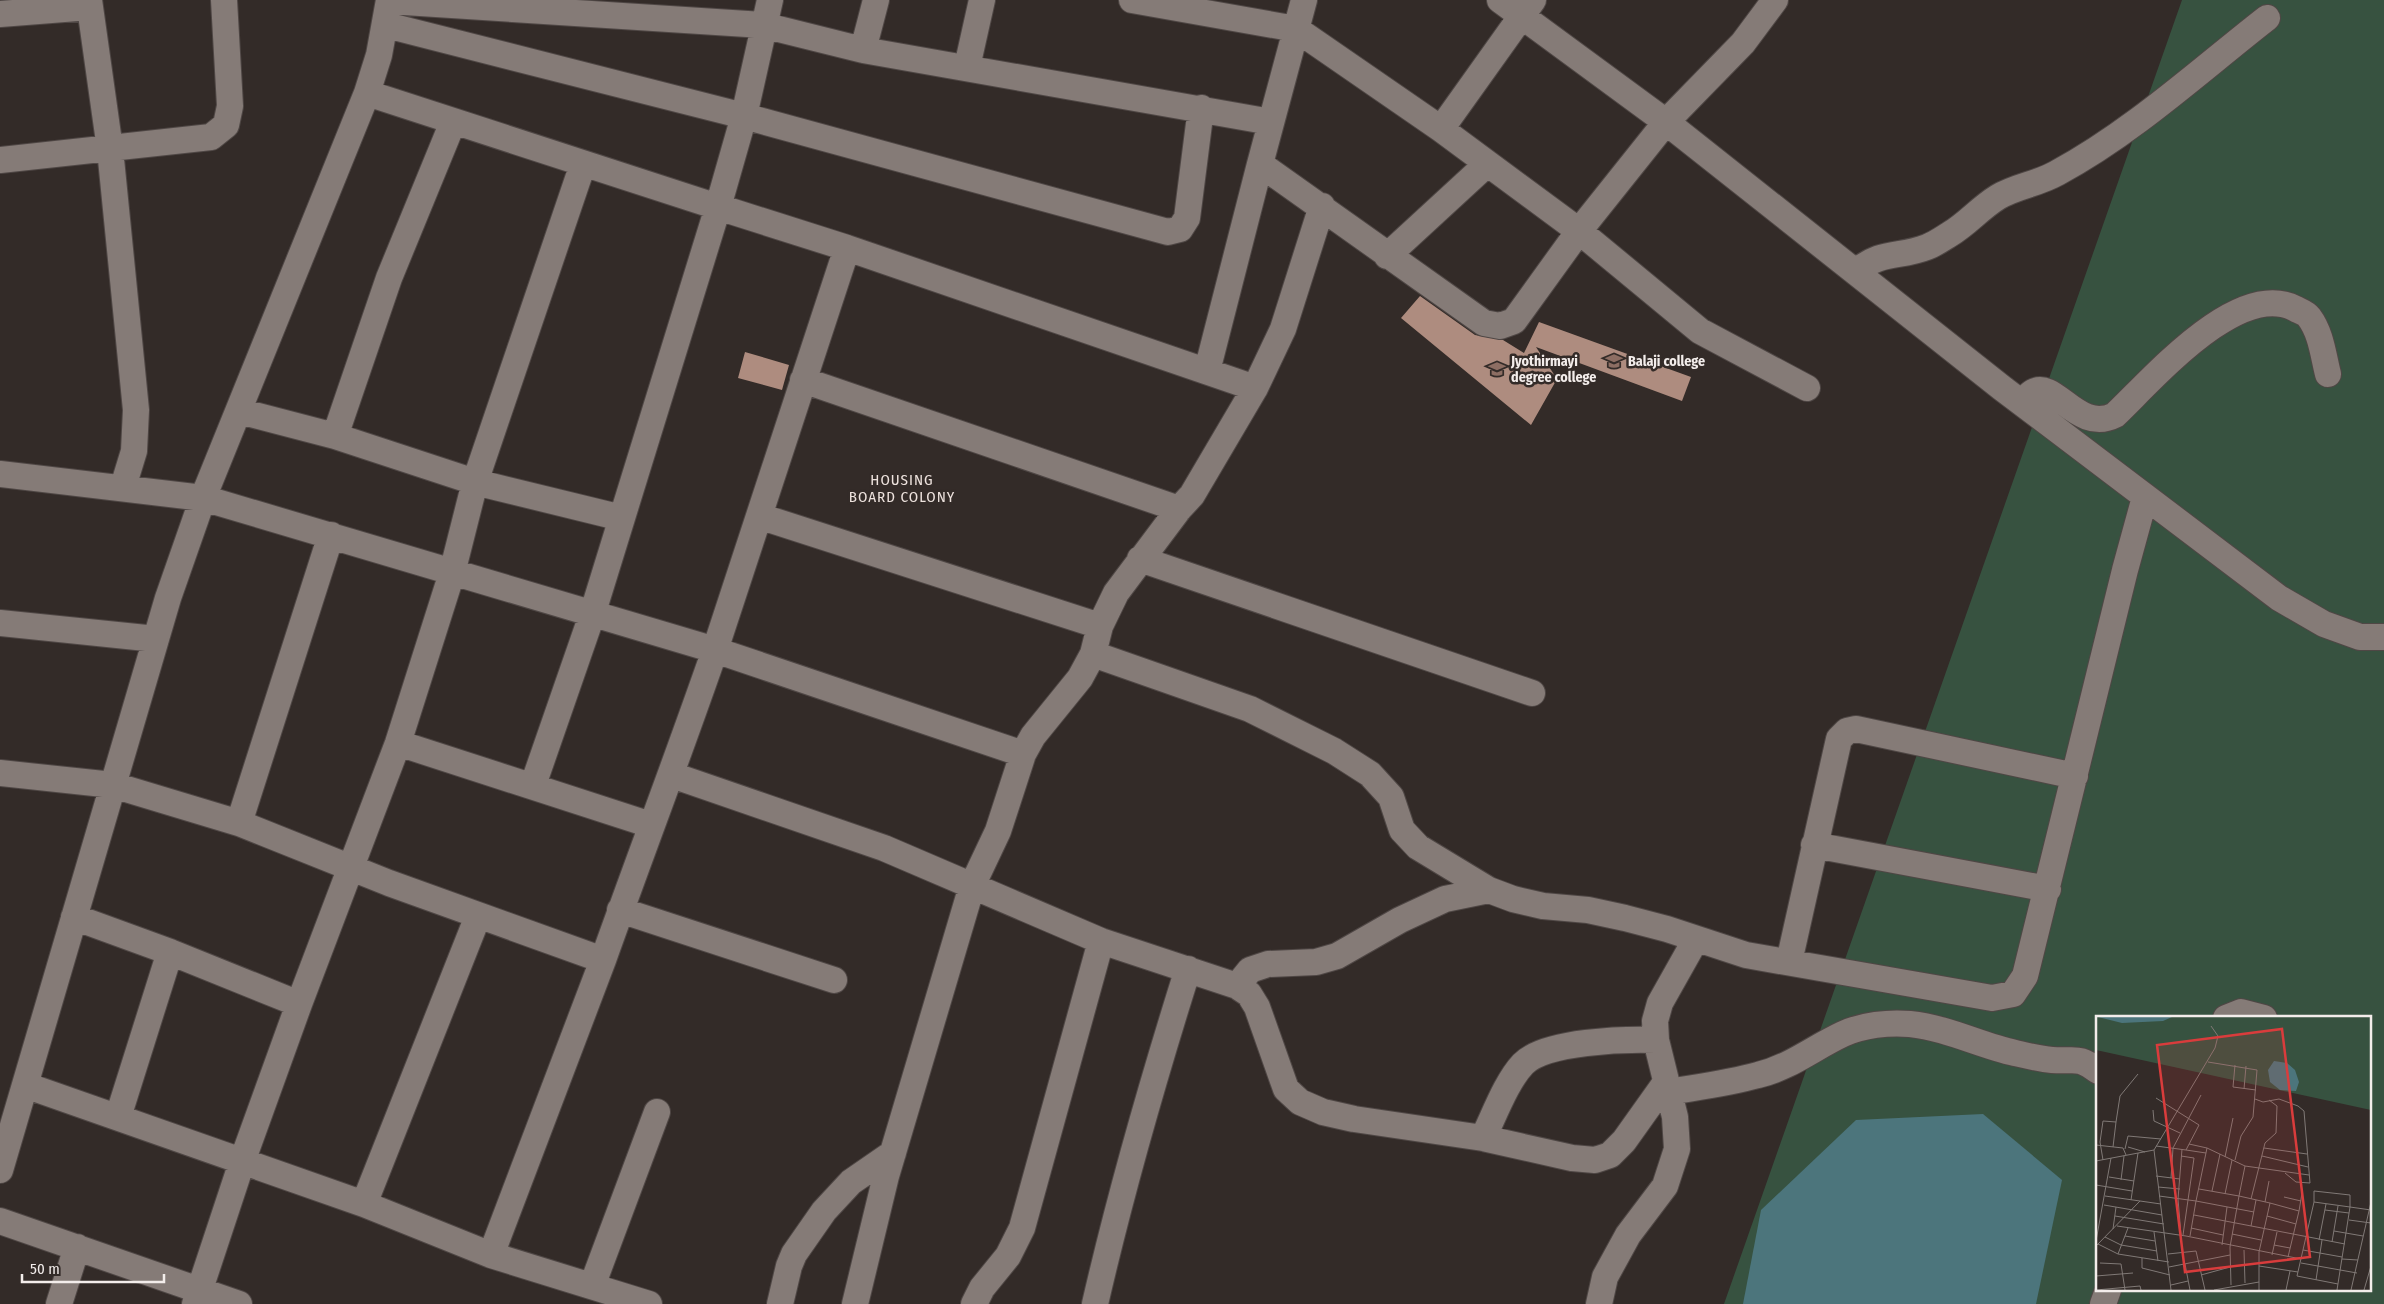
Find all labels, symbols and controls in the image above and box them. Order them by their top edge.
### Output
school or university icon: Balaji college [1604,351,1624,371]
place label: Jyothirmayi degree college [1510,353,1596,386]
place label: Balaji college [1628,353,1705,370]
school or university icon: Jyothirmayi degree college [1487,359,1507,379]
district label: HOUSING BOARD COLONY [849,471,955,506]
inset map [2096,1016,2372,1292]
scale bar [22,1252,165,1284]
text: 50 m [30,1260,60,1278]

